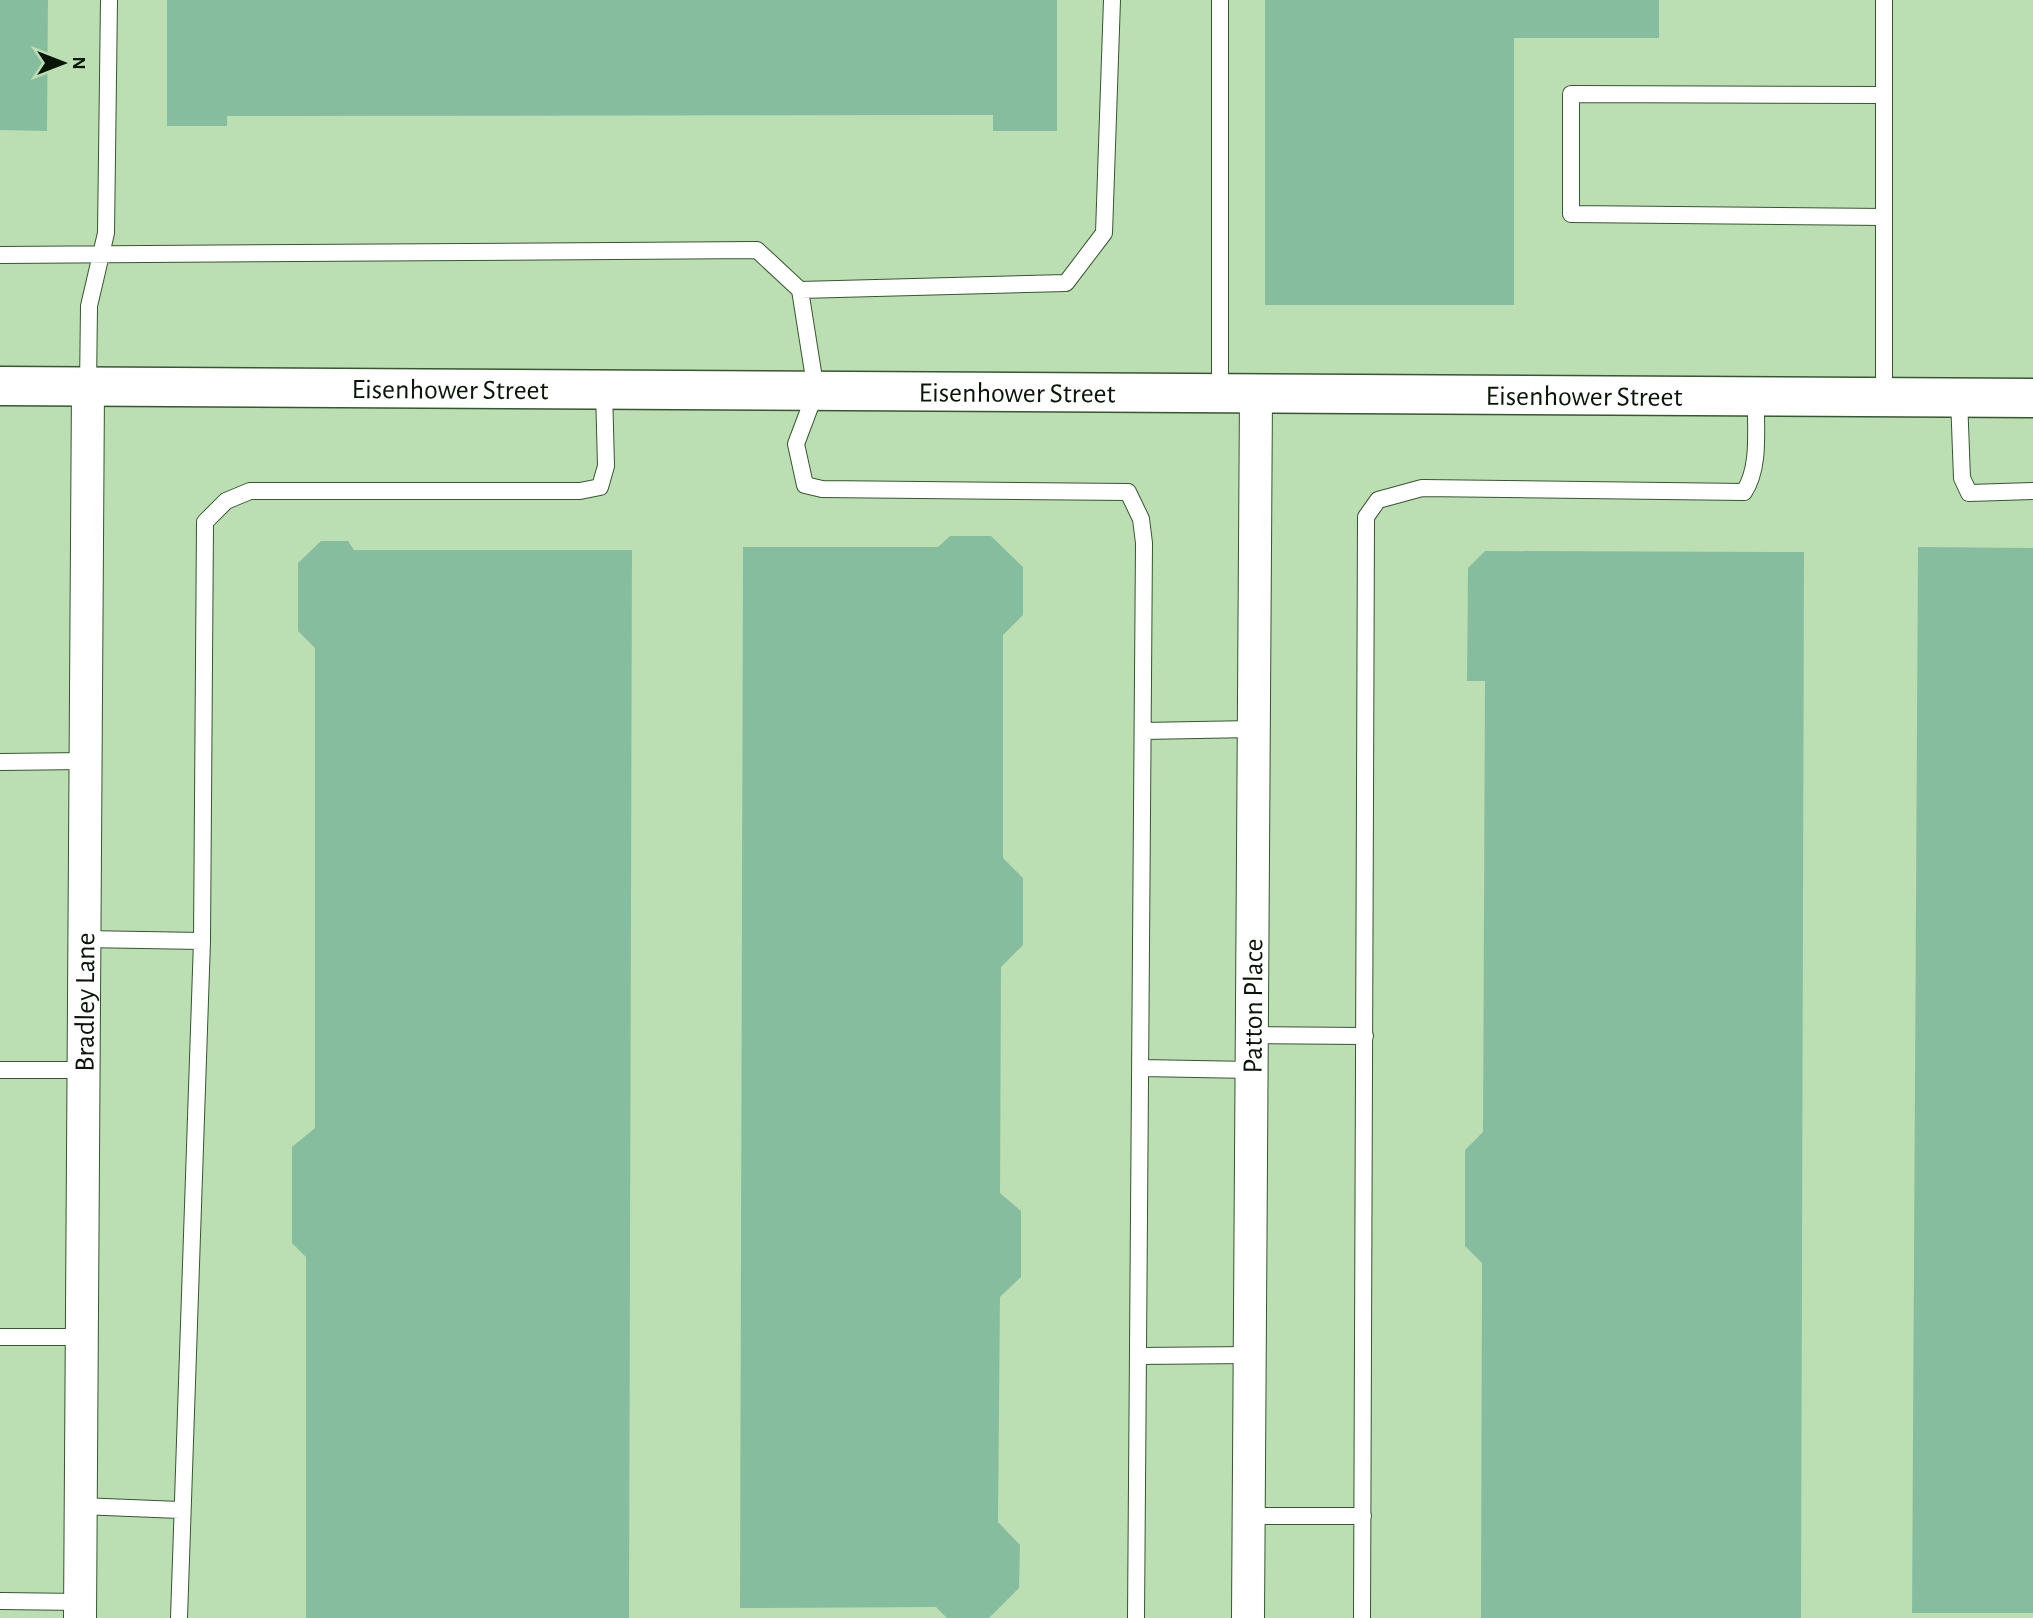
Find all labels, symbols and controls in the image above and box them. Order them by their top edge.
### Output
north arrow [28,28,98,98]
text: N [69,56,88,70]
street label: Eisenhower Street [351,376,549,405]
street label: Eisenhower Street [918,379,1116,409]
street label: Eisenhower Street [1485,383,1683,412]
street label: Bradley Lane [72,932,100,1072]
street label: Patton Place [1240,938,1268,1074]

